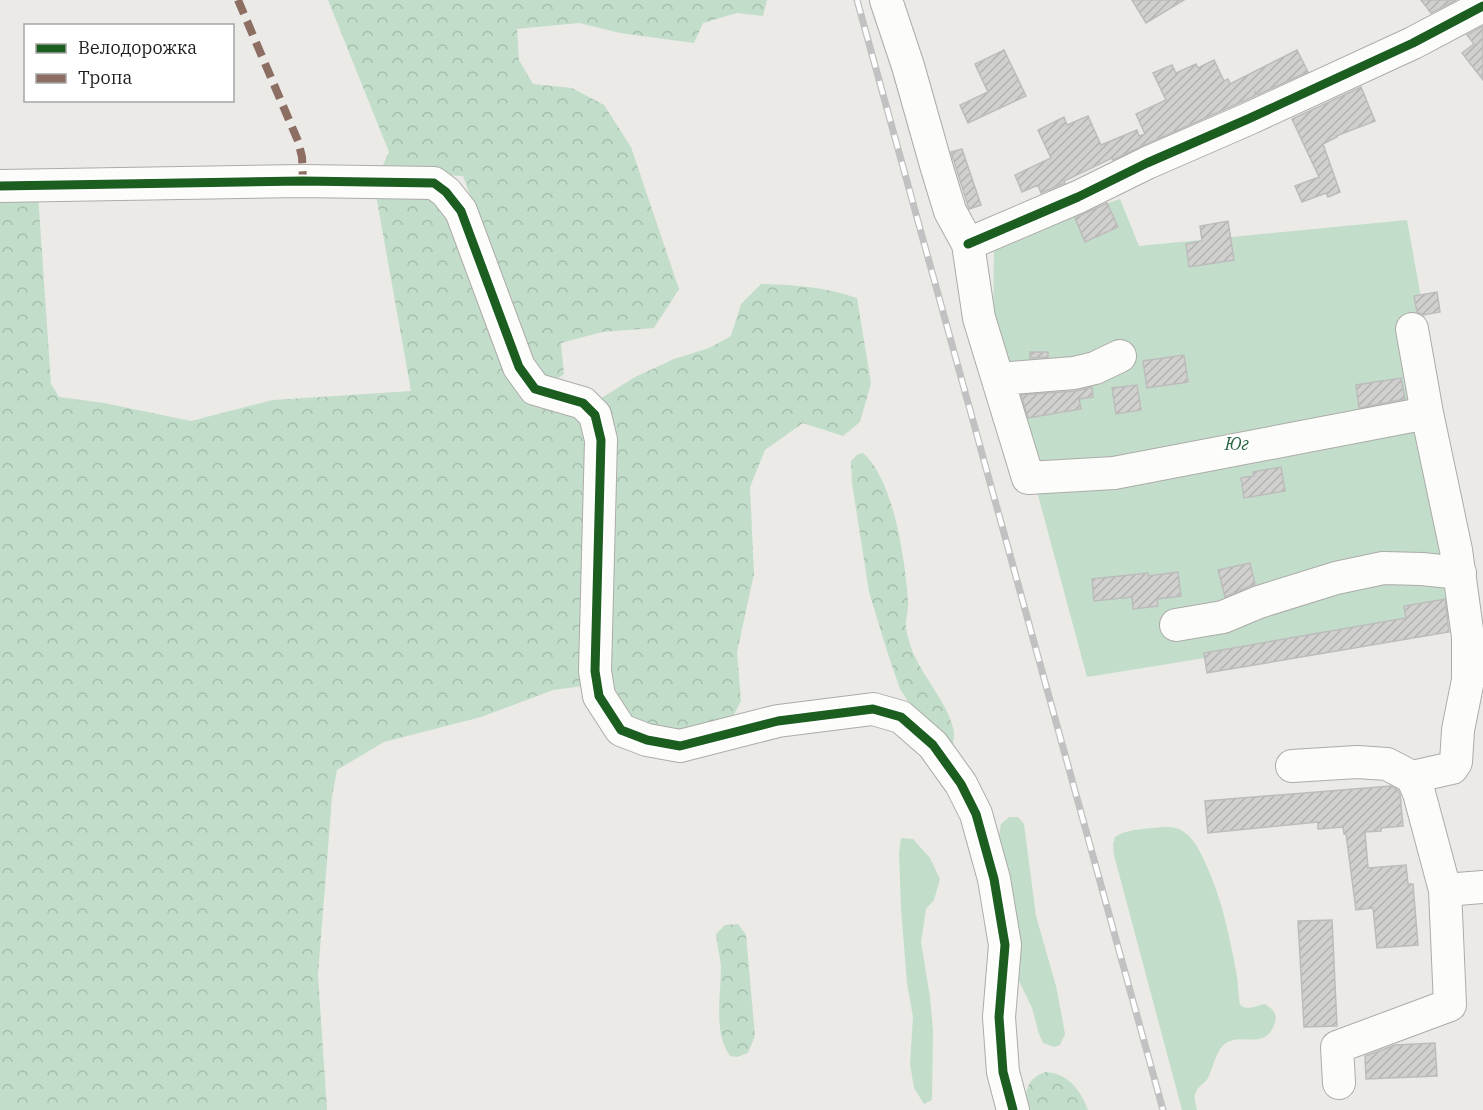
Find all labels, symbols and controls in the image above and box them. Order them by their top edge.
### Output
legend [24,24,234,102]
text: Велодорожка [78,36,197,59]
text: Тропа [78,66,133,89]
park label: Юг [1224,432,1249,455]

